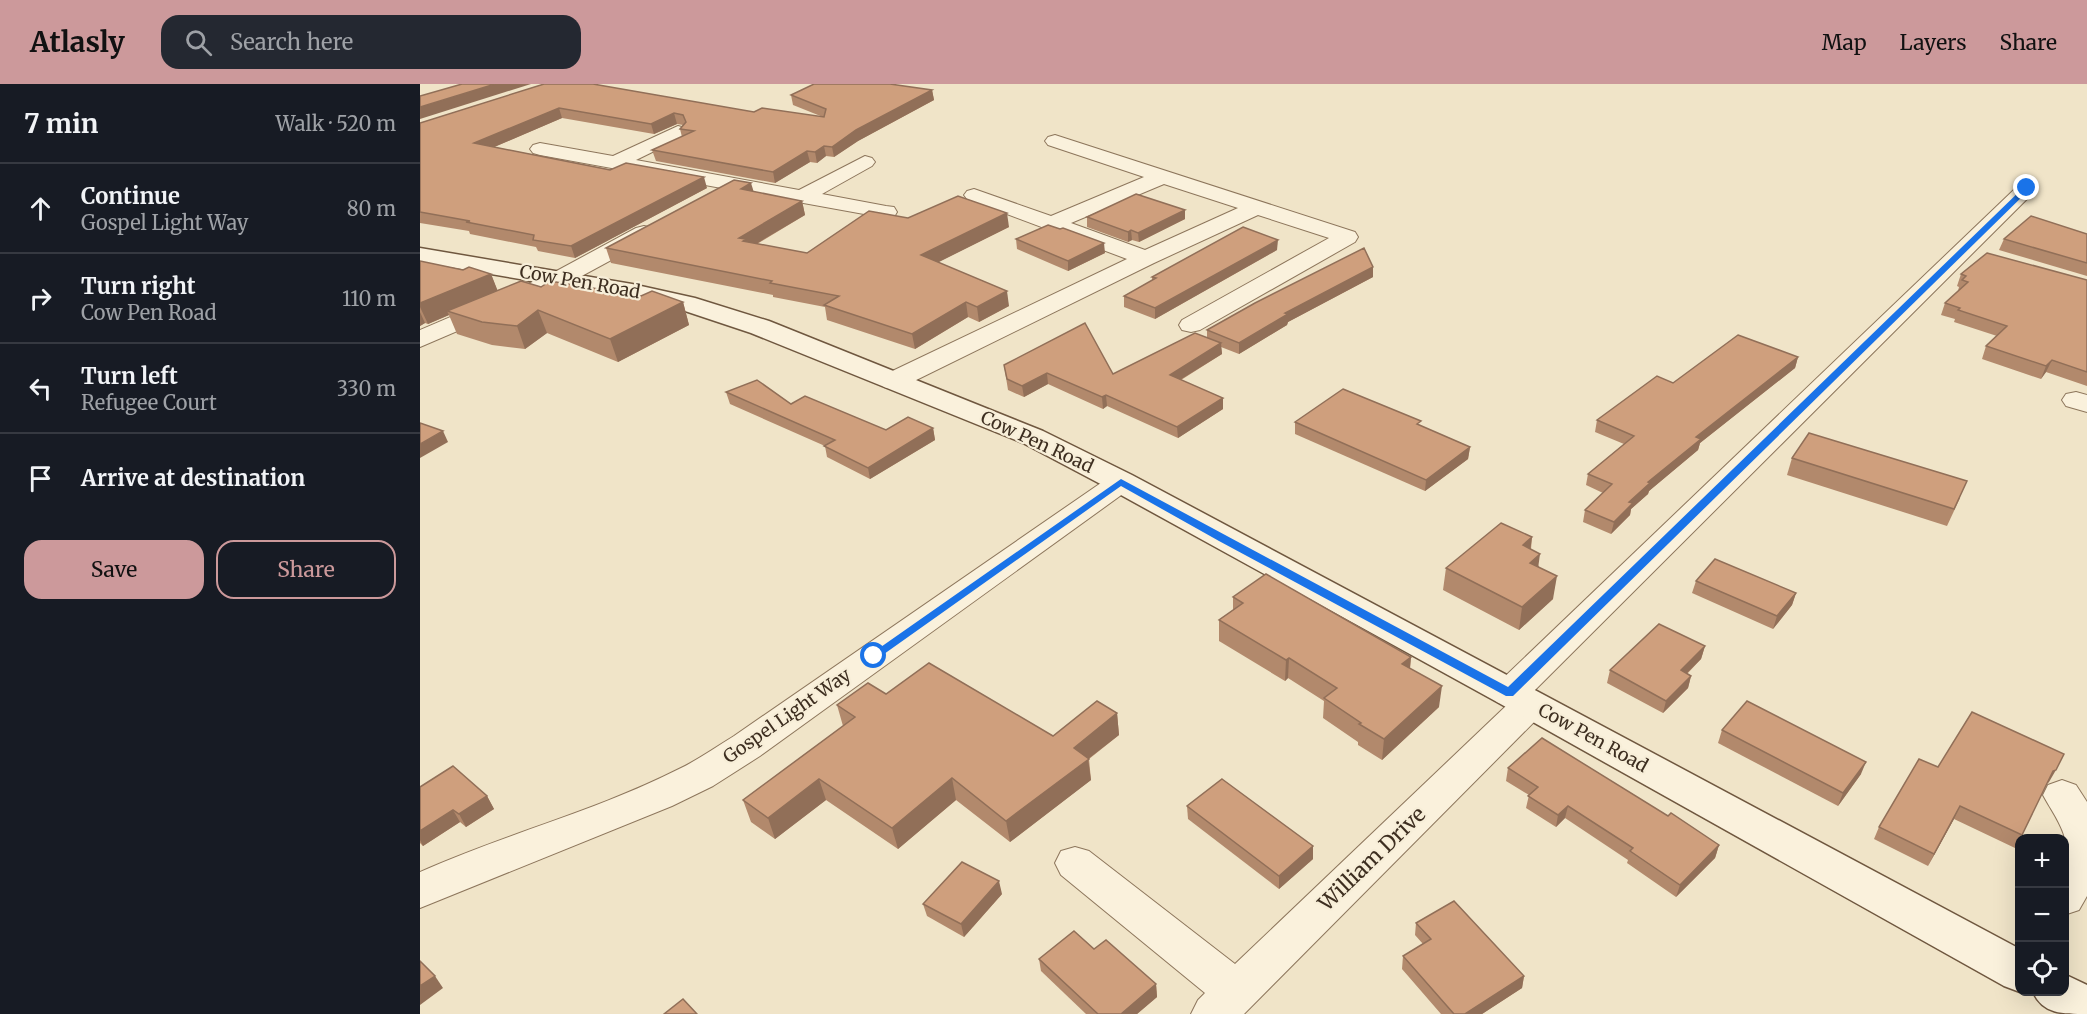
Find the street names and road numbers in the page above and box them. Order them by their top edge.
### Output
street label: Cow Pen Road [518,260,642,303]
street label: Cow Pen Road [977,405,1098,478]
street label: Gospel Light Way [718,663,855,768]
street label: Cow Pen Road [1534,698,1652,777]
street label: William Drive [1312,801,1431,917]

